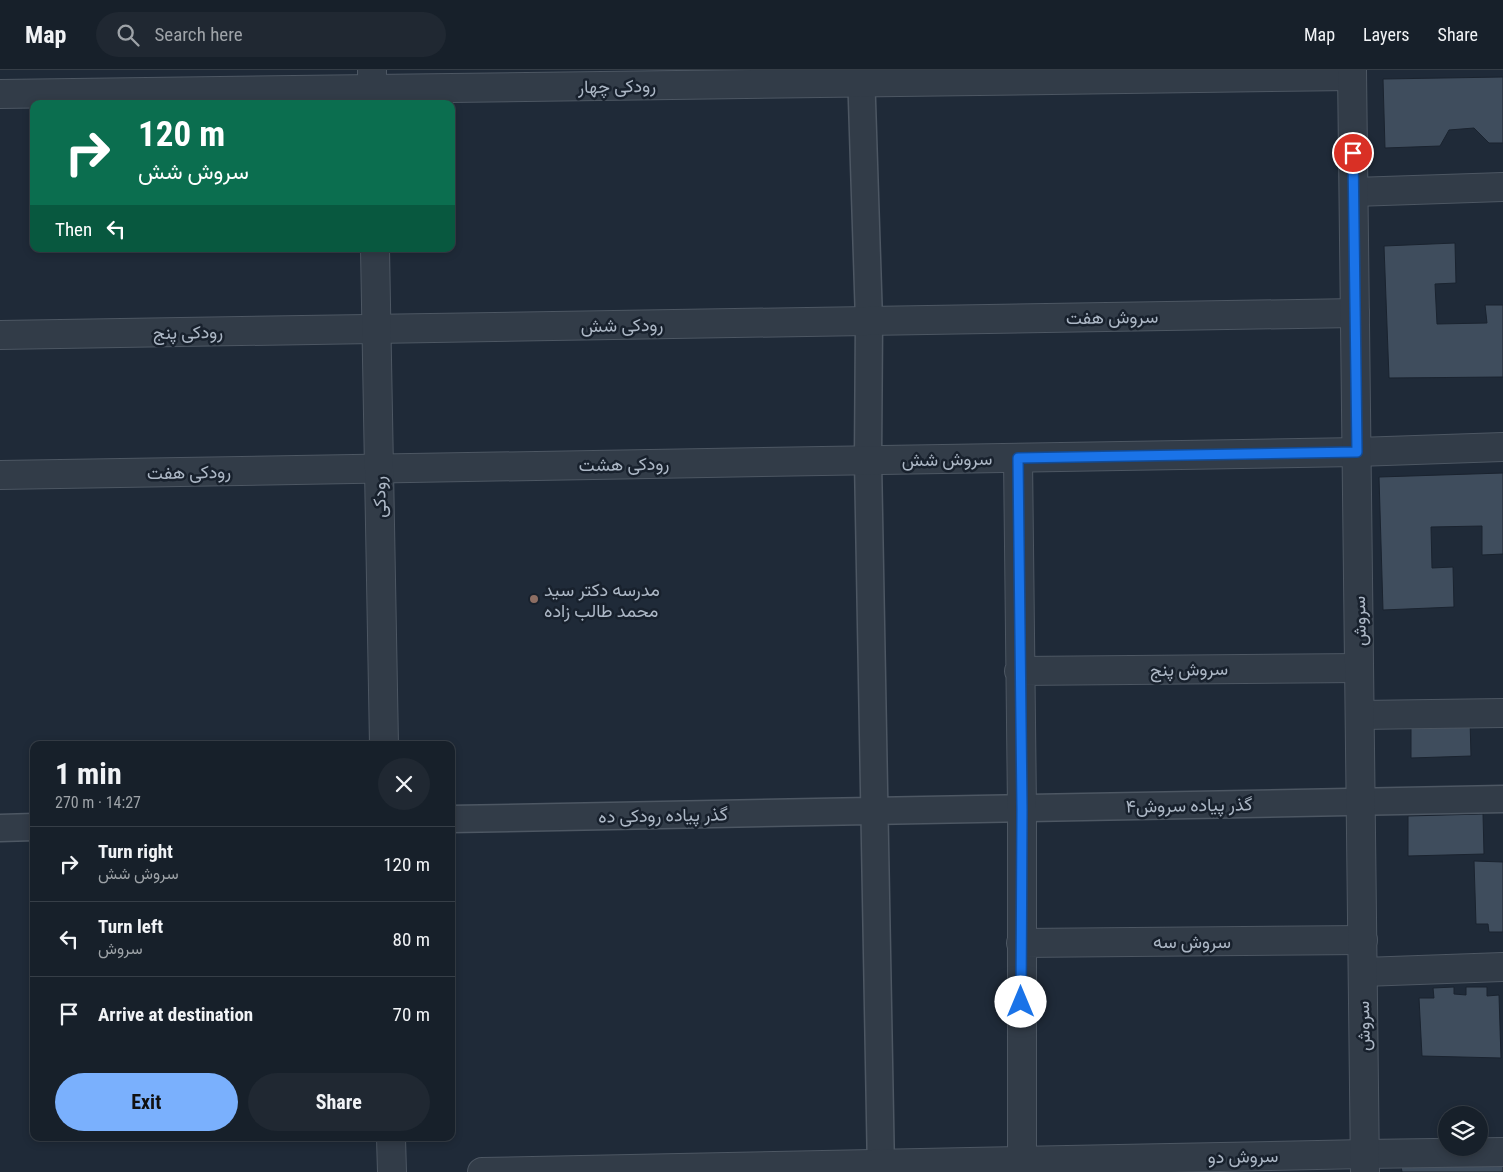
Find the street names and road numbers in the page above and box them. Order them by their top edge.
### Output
street label: رودکی چهار [577,75,656,99]
street label: سروش هفت [1066,306,1158,329]
street label: رودکی شش [581,314,663,337]
street label: رودکی پنج [153,321,223,345]
street label: سروش شش [901,448,993,471]
street label: رودکی هشت [579,453,669,476]
street label: رودکی هفت [147,461,231,484]
street label: رودکی [368,476,391,518]
street label: سروش [1348,596,1371,646]
street label: سروش پنج [1150,658,1228,682]
street label: گذر پیاده سروش۴ [1125,793,1253,819]
street label: گذر پیاده رودکی ده [598,803,728,829]
street label: سروش سه [1153,931,1231,953]
street label: سروش [1352,1001,1375,1051]
street label: سروش دو [1207,1145,1279,1168]

